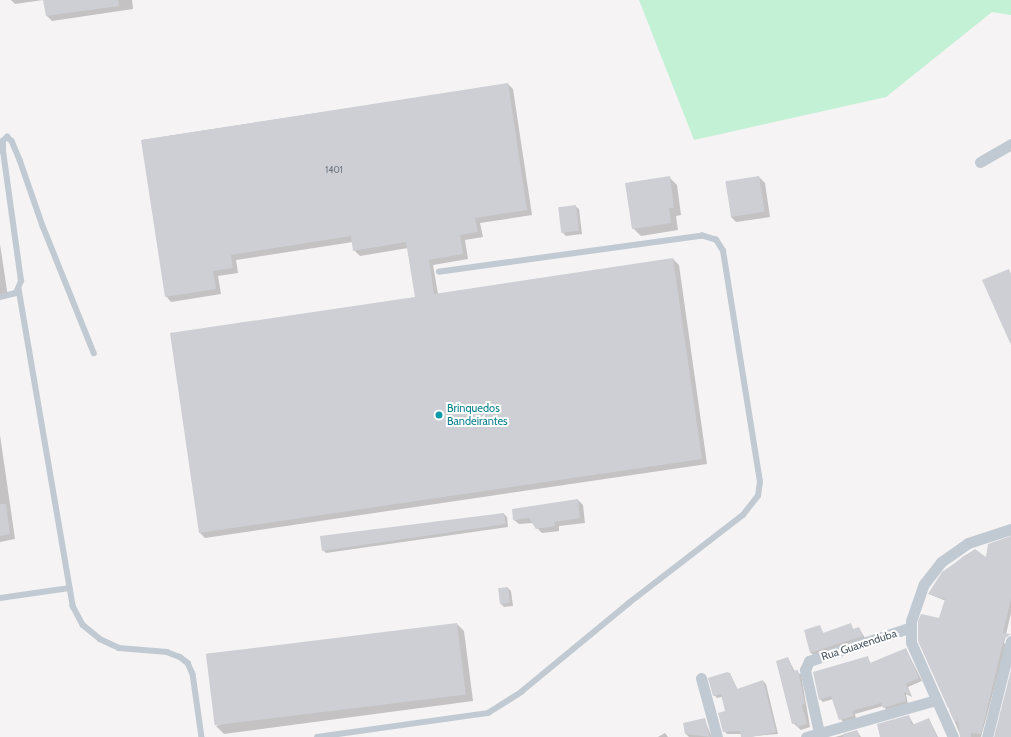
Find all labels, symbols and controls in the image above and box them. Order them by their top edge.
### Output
house number: 1401 [325,165,343,175]
place label: Brinquedos Bandeirantes [447,402,508,428]
marker: Brinquedos Bandeirantes [434,410,444,420]
street label: Rua Guaxenduba [820,627,898,663]

